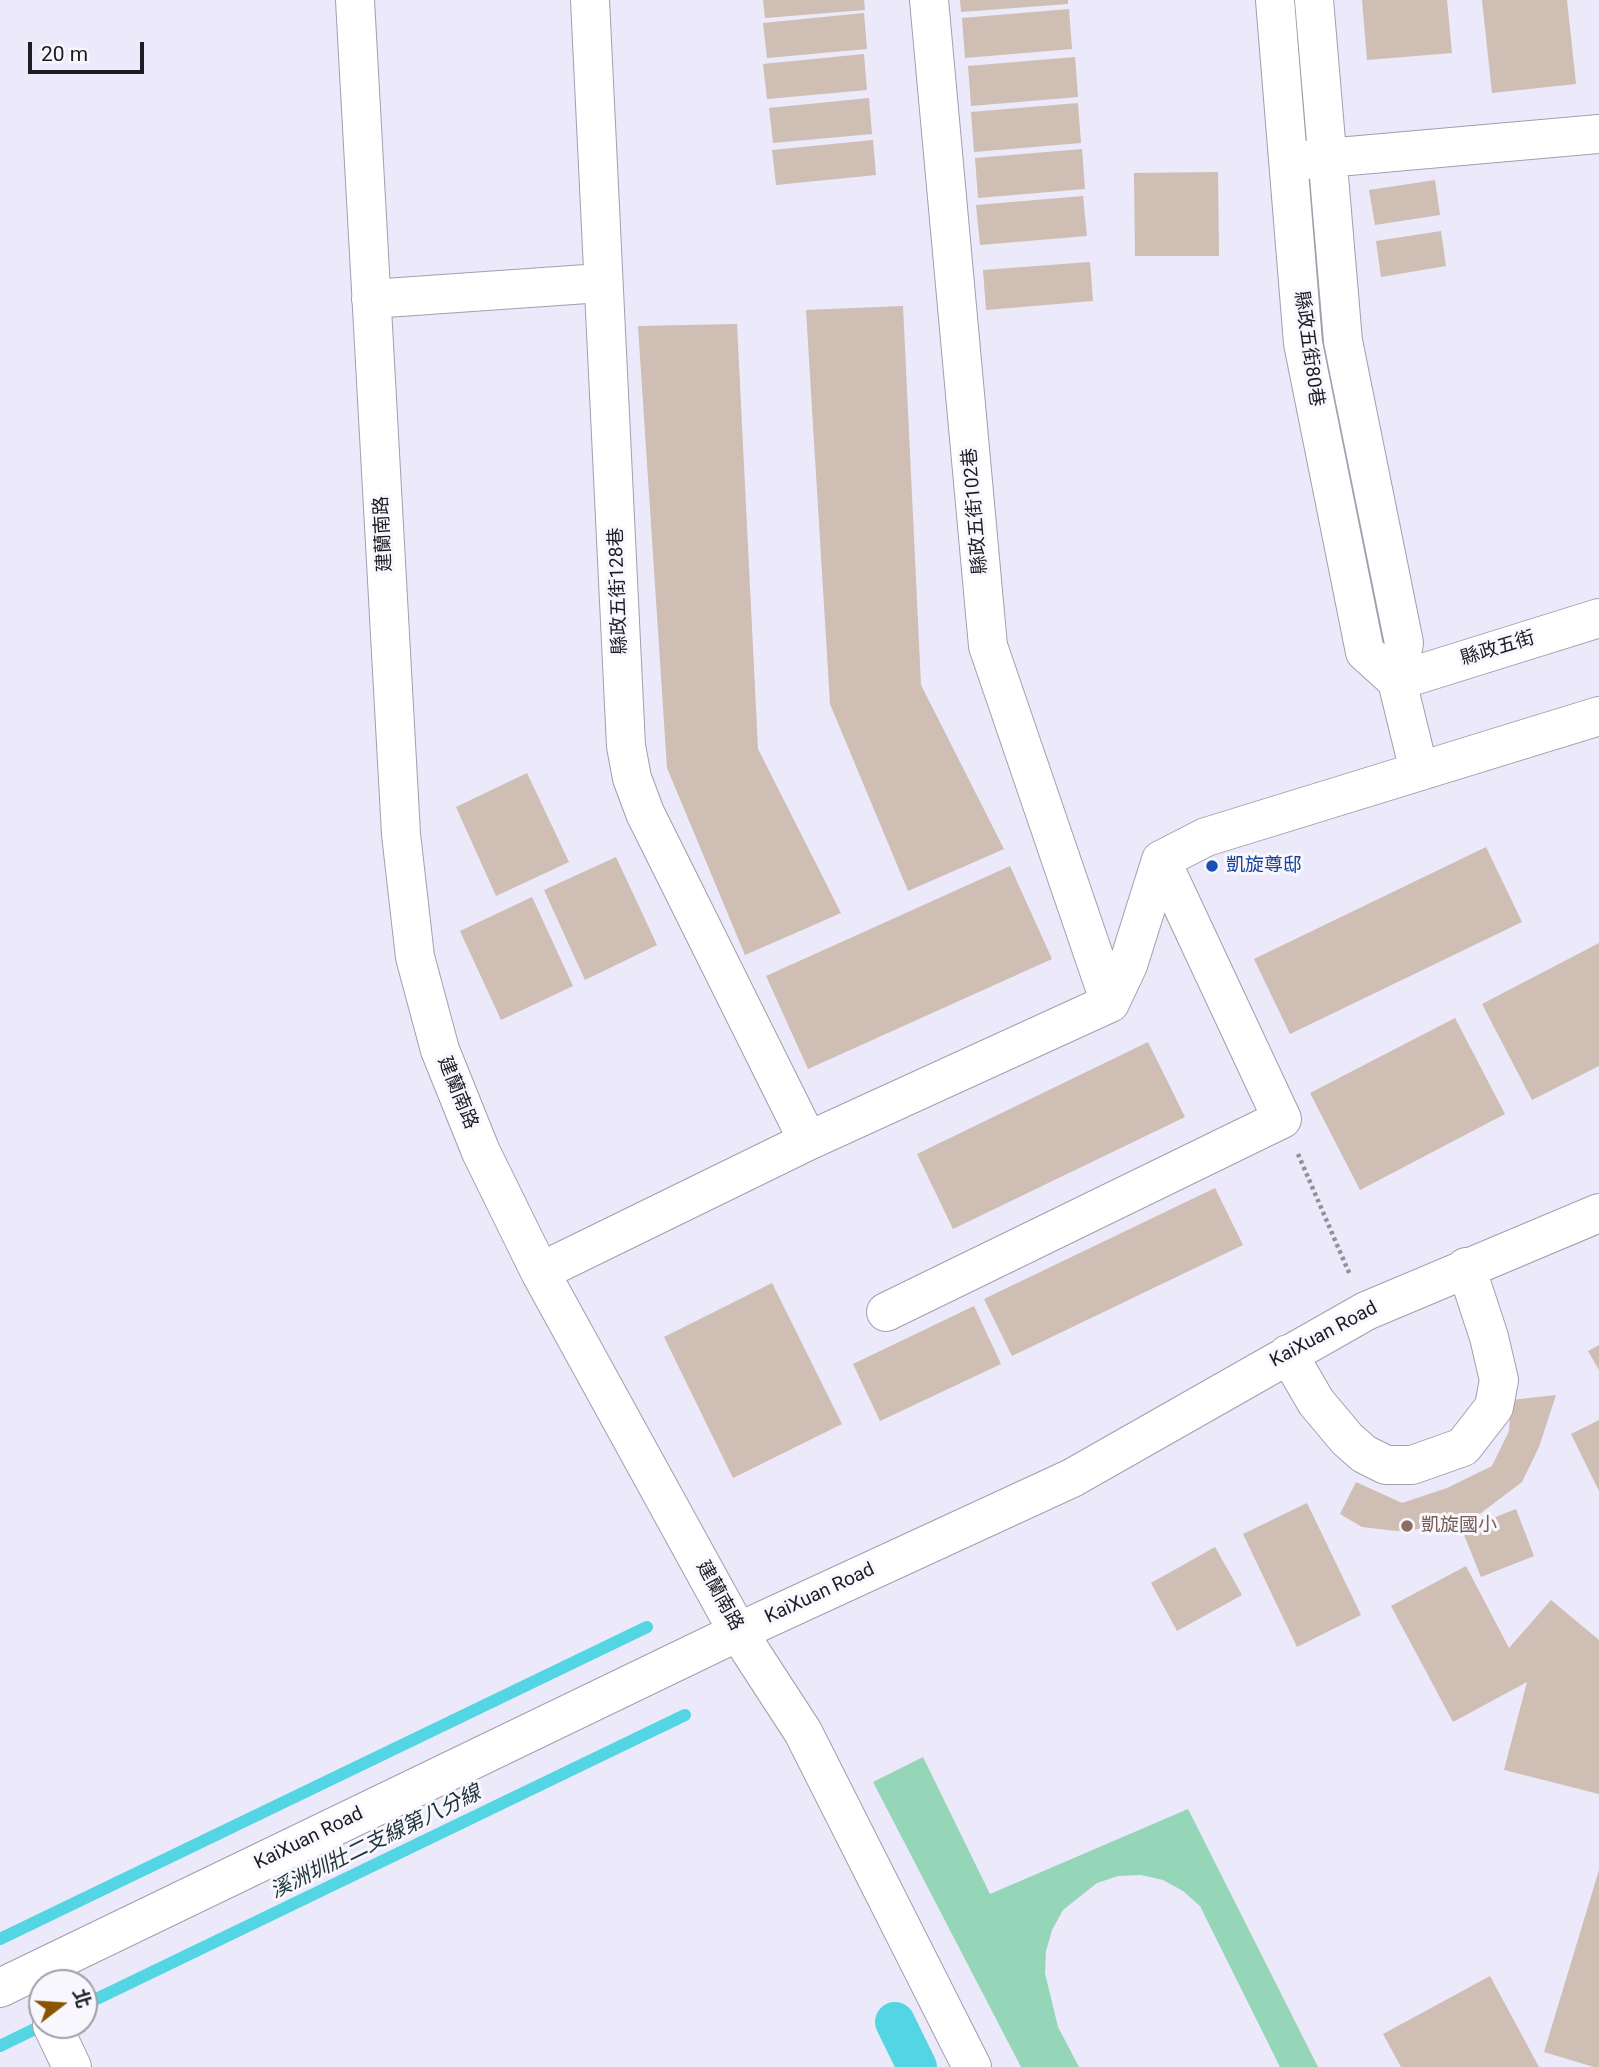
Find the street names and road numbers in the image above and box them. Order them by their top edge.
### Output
street label: 縣政五街80巷 [1289,290,1327,408]
street label: 縣政五街102巷 [959,447,993,575]
street label: 建蘭南路 [371,495,397,573]
street label: 縣政五街128巷 [605,527,633,655]
street label: 縣政五街 [1458,627,1538,671]
street label: 建蘭南路 [432,1053,482,1133]
street label: KaiXuan Road [1266,1297,1382,1373]
street label: 建蘭南路 [691,1557,747,1635]
street label: KaiXuan Road [762,1559,878,1629]
street label: KaiXuan Road [251,1803,367,1875]

